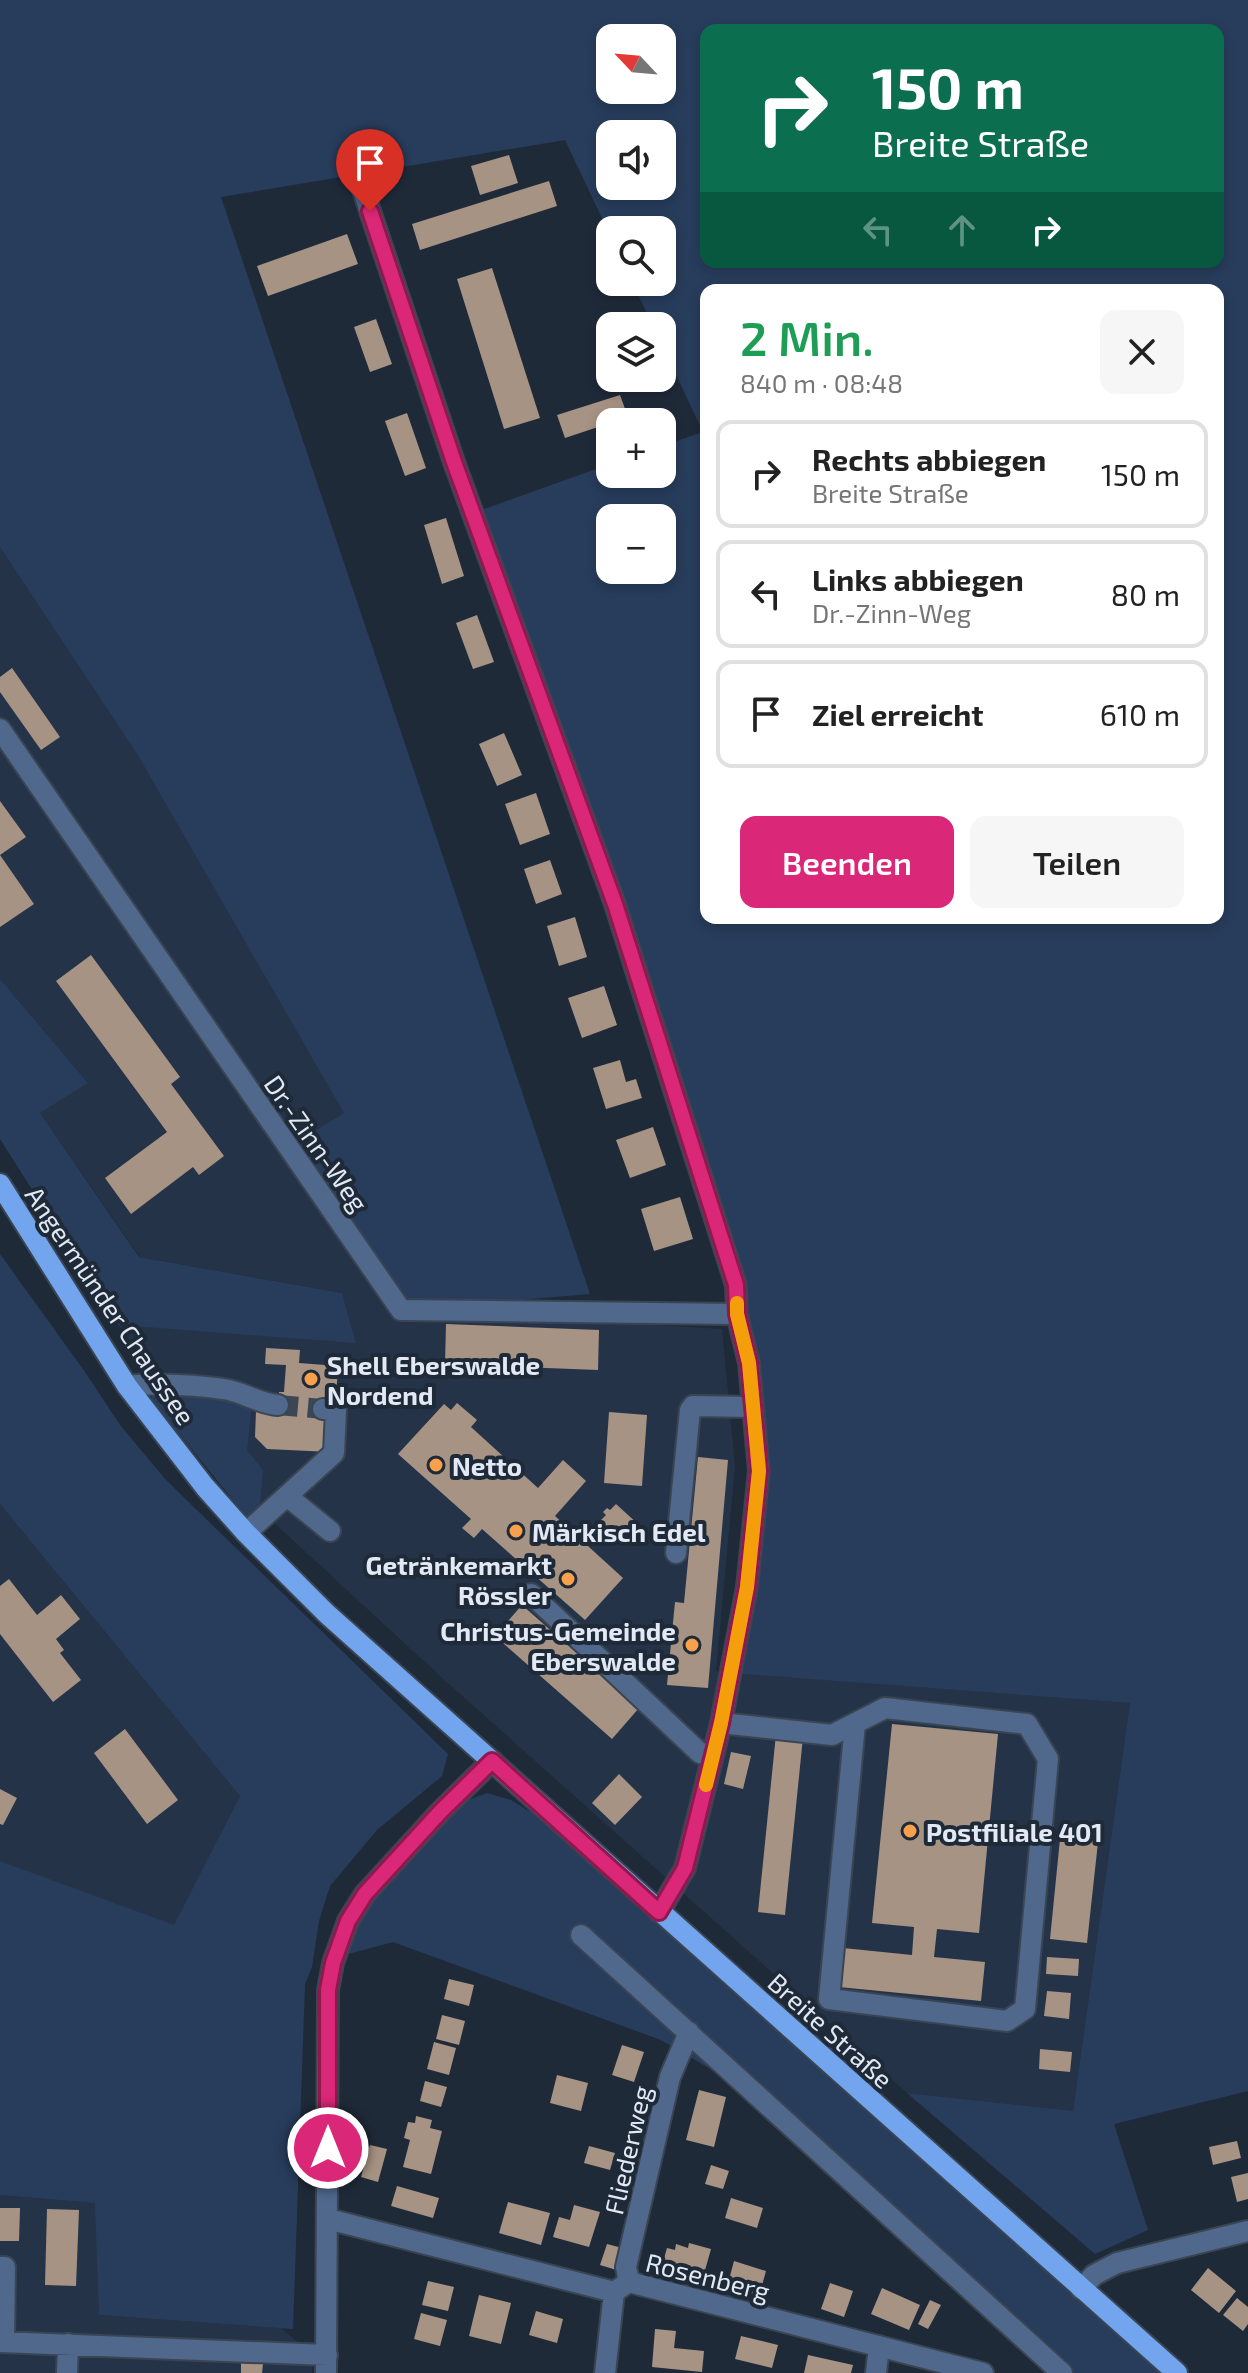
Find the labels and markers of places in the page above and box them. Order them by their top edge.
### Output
pin [336,129,404,211]
place label: Shell Eberswalde Nordend [327,1349,540,1410]
marker: Shell Eberswalde Nordend [302,1370,320,1388]
place label: Netto [452,1450,522,1481]
marker: Netto [427,1456,445,1474]
place label: Märkisch Edel [532,1516,706,1547]
marker: Märkisch Edel [507,1522,525,1540]
place label: Getränkemarkt Rössler [366,1549,552,1610]
marker: Getränkemarkt Rössler [559,1570,577,1588]
place label: Christus-Gemeinde Eberswalde [440,1615,676,1676]
marker: Christus-Gemeinde Eberswalde [683,1636,701,1654]
place label: Postfiliale 401 [926,1816,1103,1847]
marker: Postfiliale 401 [901,1822,919,1840]

